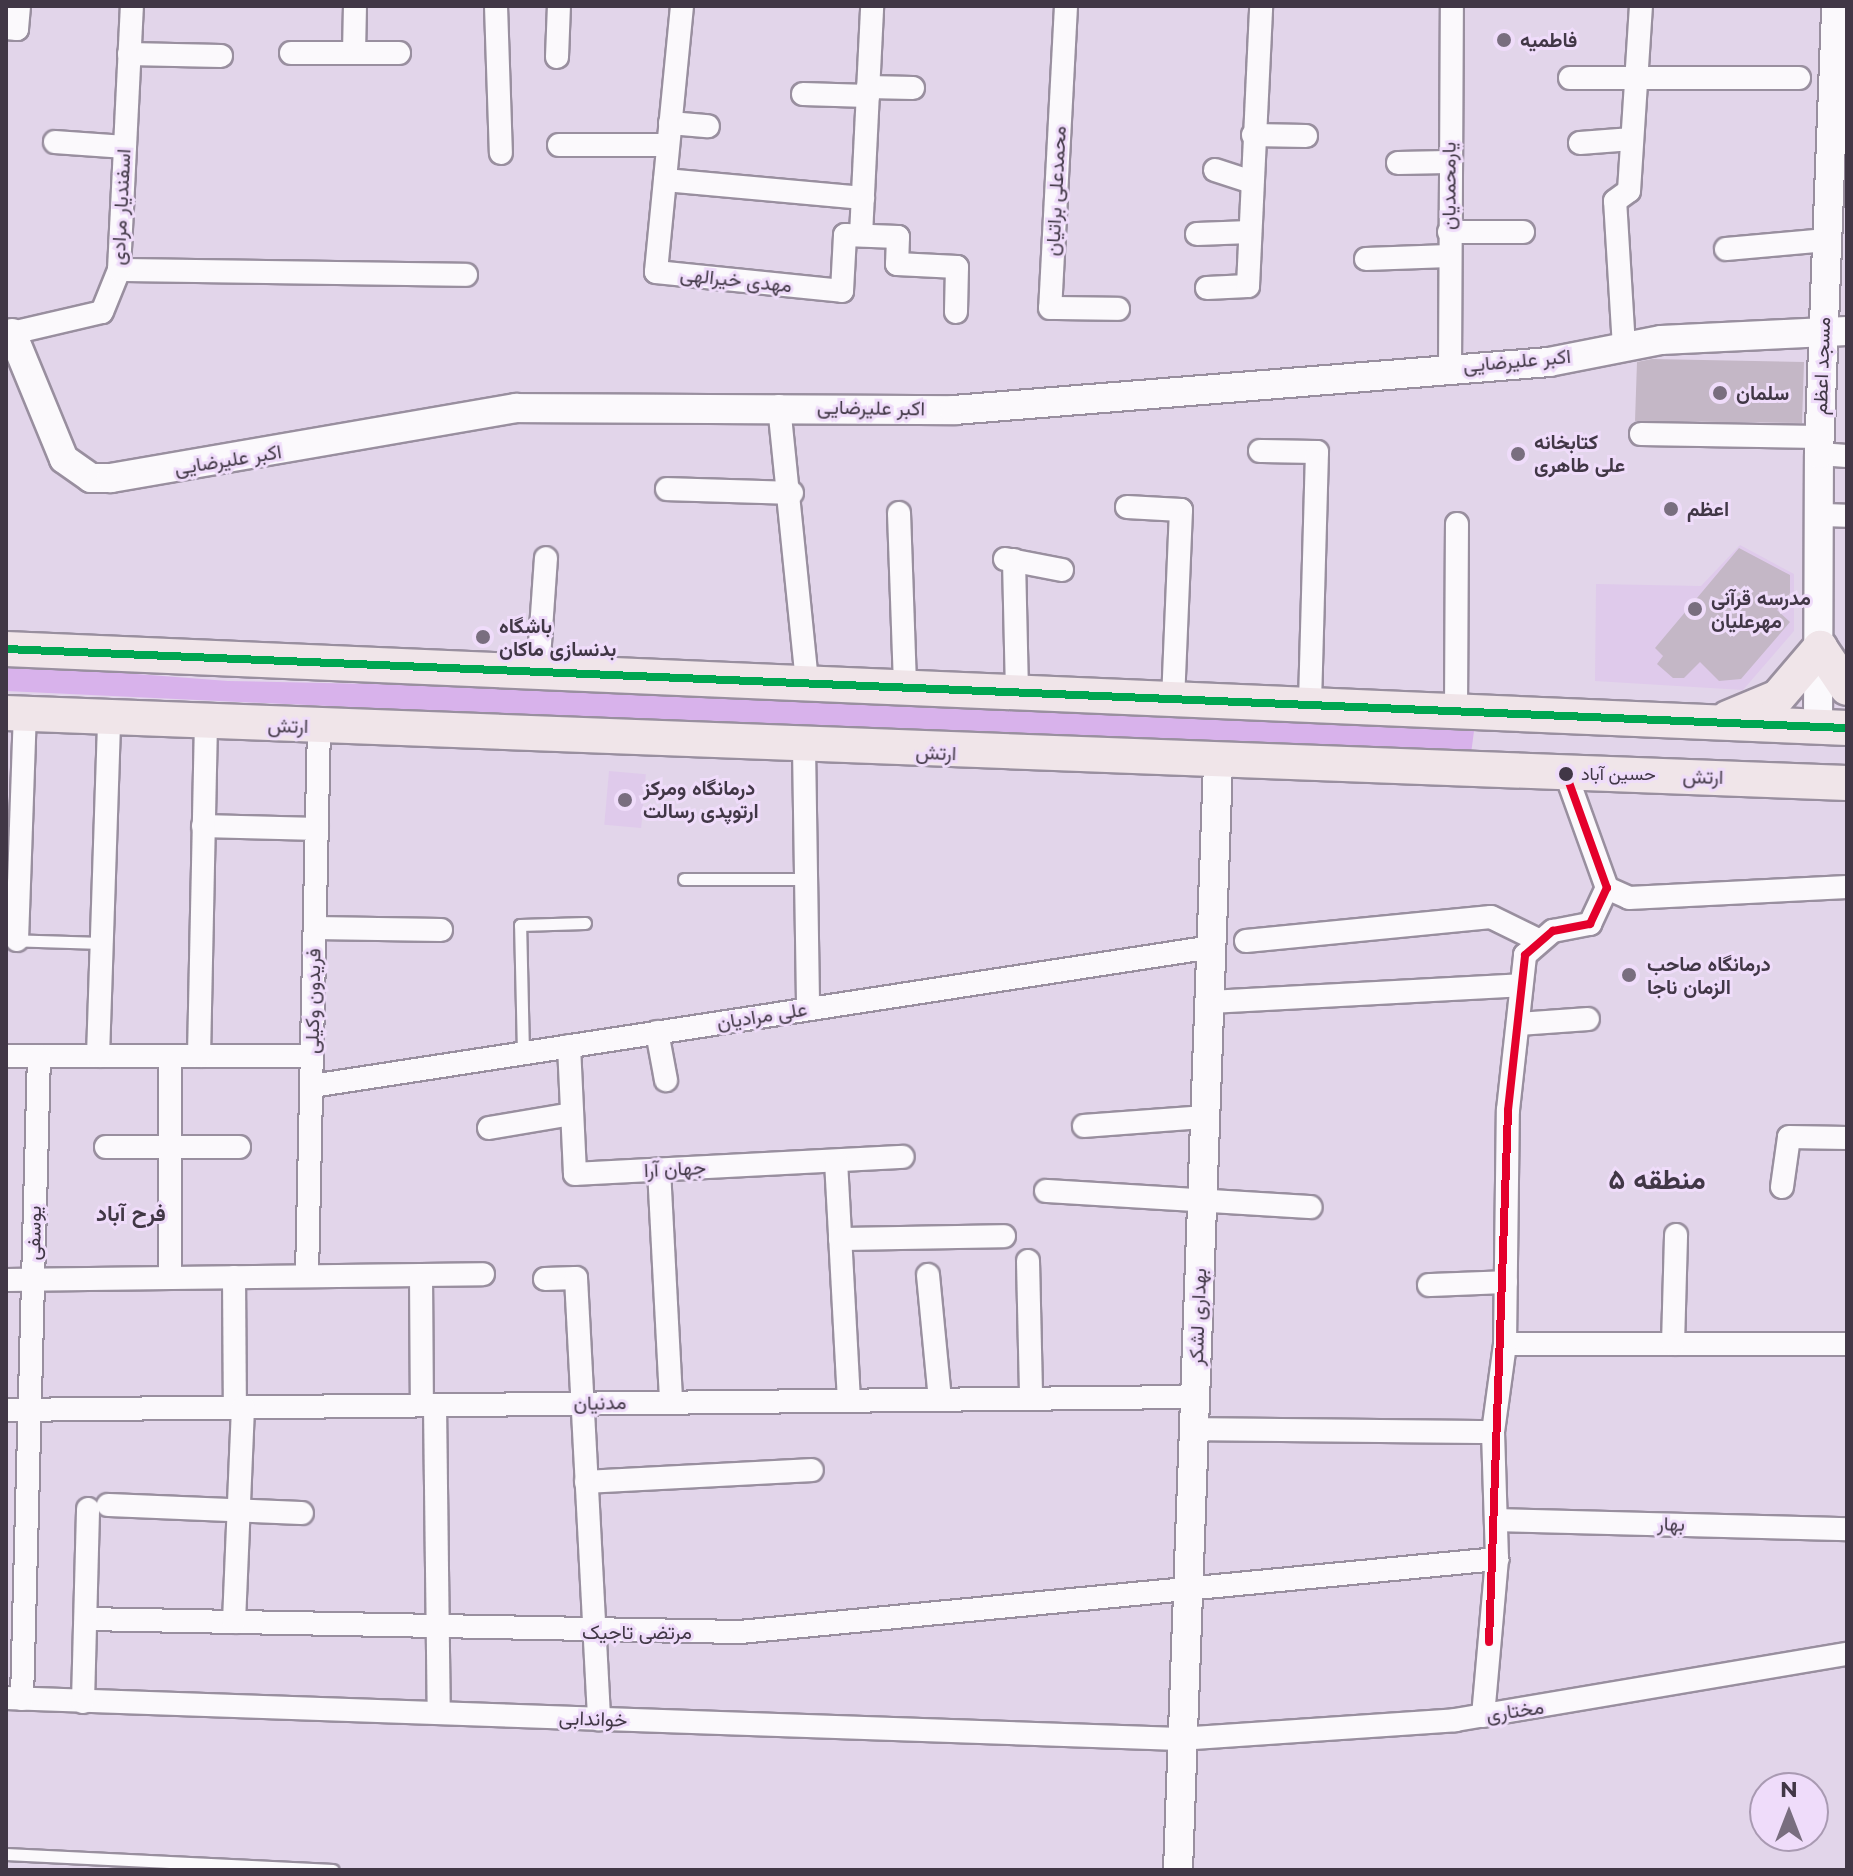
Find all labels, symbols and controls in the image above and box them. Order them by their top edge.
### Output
place label: فاطمیه [1520,28,1577,52]
marker: فاطمیه [1495,31,1513,49]
street label: محمدعلی براتیان [1041,125,1071,257]
street label: یارمحمدیان [1437,142,1461,230]
street label: اسفندیار مرادی [106,148,136,266]
street label: مهدی خیرالهی [679,262,793,298]
street label: مسجد اعظم [1808,316,1836,416]
street label: اکبر علیرضایی [1462,344,1572,378]
place label: سلمان [1736,381,1789,405]
marker: سلمان [1711,384,1729,402]
street label: اکبر علیرضایی [817,395,925,421]
place label: کتابخانه علی طاهری [1534,430,1625,477]
street label: اکبر علیرضایی [173,440,283,480]
marker: کتابخانه علی طاهری [1509,445,1527,463]
place label: اعظم [1687,497,1729,521]
marker: اعظم [1662,500,1680,518]
place label: مدرسه قرآنی مهرعلیان [1711,586,1811,633]
marker: مدرسه قرآنی مهرعلیان [1686,600,1704,618]
place label: باشگاه بدنسازی ماکان [499,614,616,661]
marker: باشگاه بدنسازی ماکان [474,628,492,646]
street label: ارتش [267,714,309,738]
street label: ارتش [915,740,957,766]
place label: حسین آباد [1581,763,1656,785]
street label: ارتش [1682,765,1724,789]
marker: حسین آباد [1558,766,1574,782]
place label: درمانگاه ومرکز ارتوپدی رسالت [643,776,759,823]
marker: درمانگاه ومرکز ارتوپدی رسالت [614,789,636,811]
street label: فریدون وکیلی [300,948,326,1054]
place label: درمانگاه صاحب الزمان ناجا [1647,952,1771,999]
marker: درمانگاه صاحب الزمان ناجا [1618,964,1640,986]
street label: علی مرادیان [715,997,809,1035]
street label: جهان آرا [643,1155,707,1183]
district label: منطقه ۵ [1608,1162,1706,1196]
district label: فرح آباد [96,1201,166,1227]
street label: یوسفی [22,1205,46,1261]
street label: بهداری لشکر [1184,1268,1212,1366]
street label: مدنیان [573,1391,627,1415]
street label: بهار [1657,1512,1685,1536]
street label: مرتضی تاجیک [582,1620,692,1644]
street label: مختاری [1485,1695,1545,1727]
street label: خواندابی [558,1706,628,1732]
north arrow [1749,1772,1829,1852]
text: N [1780,1776,1798,1803]

